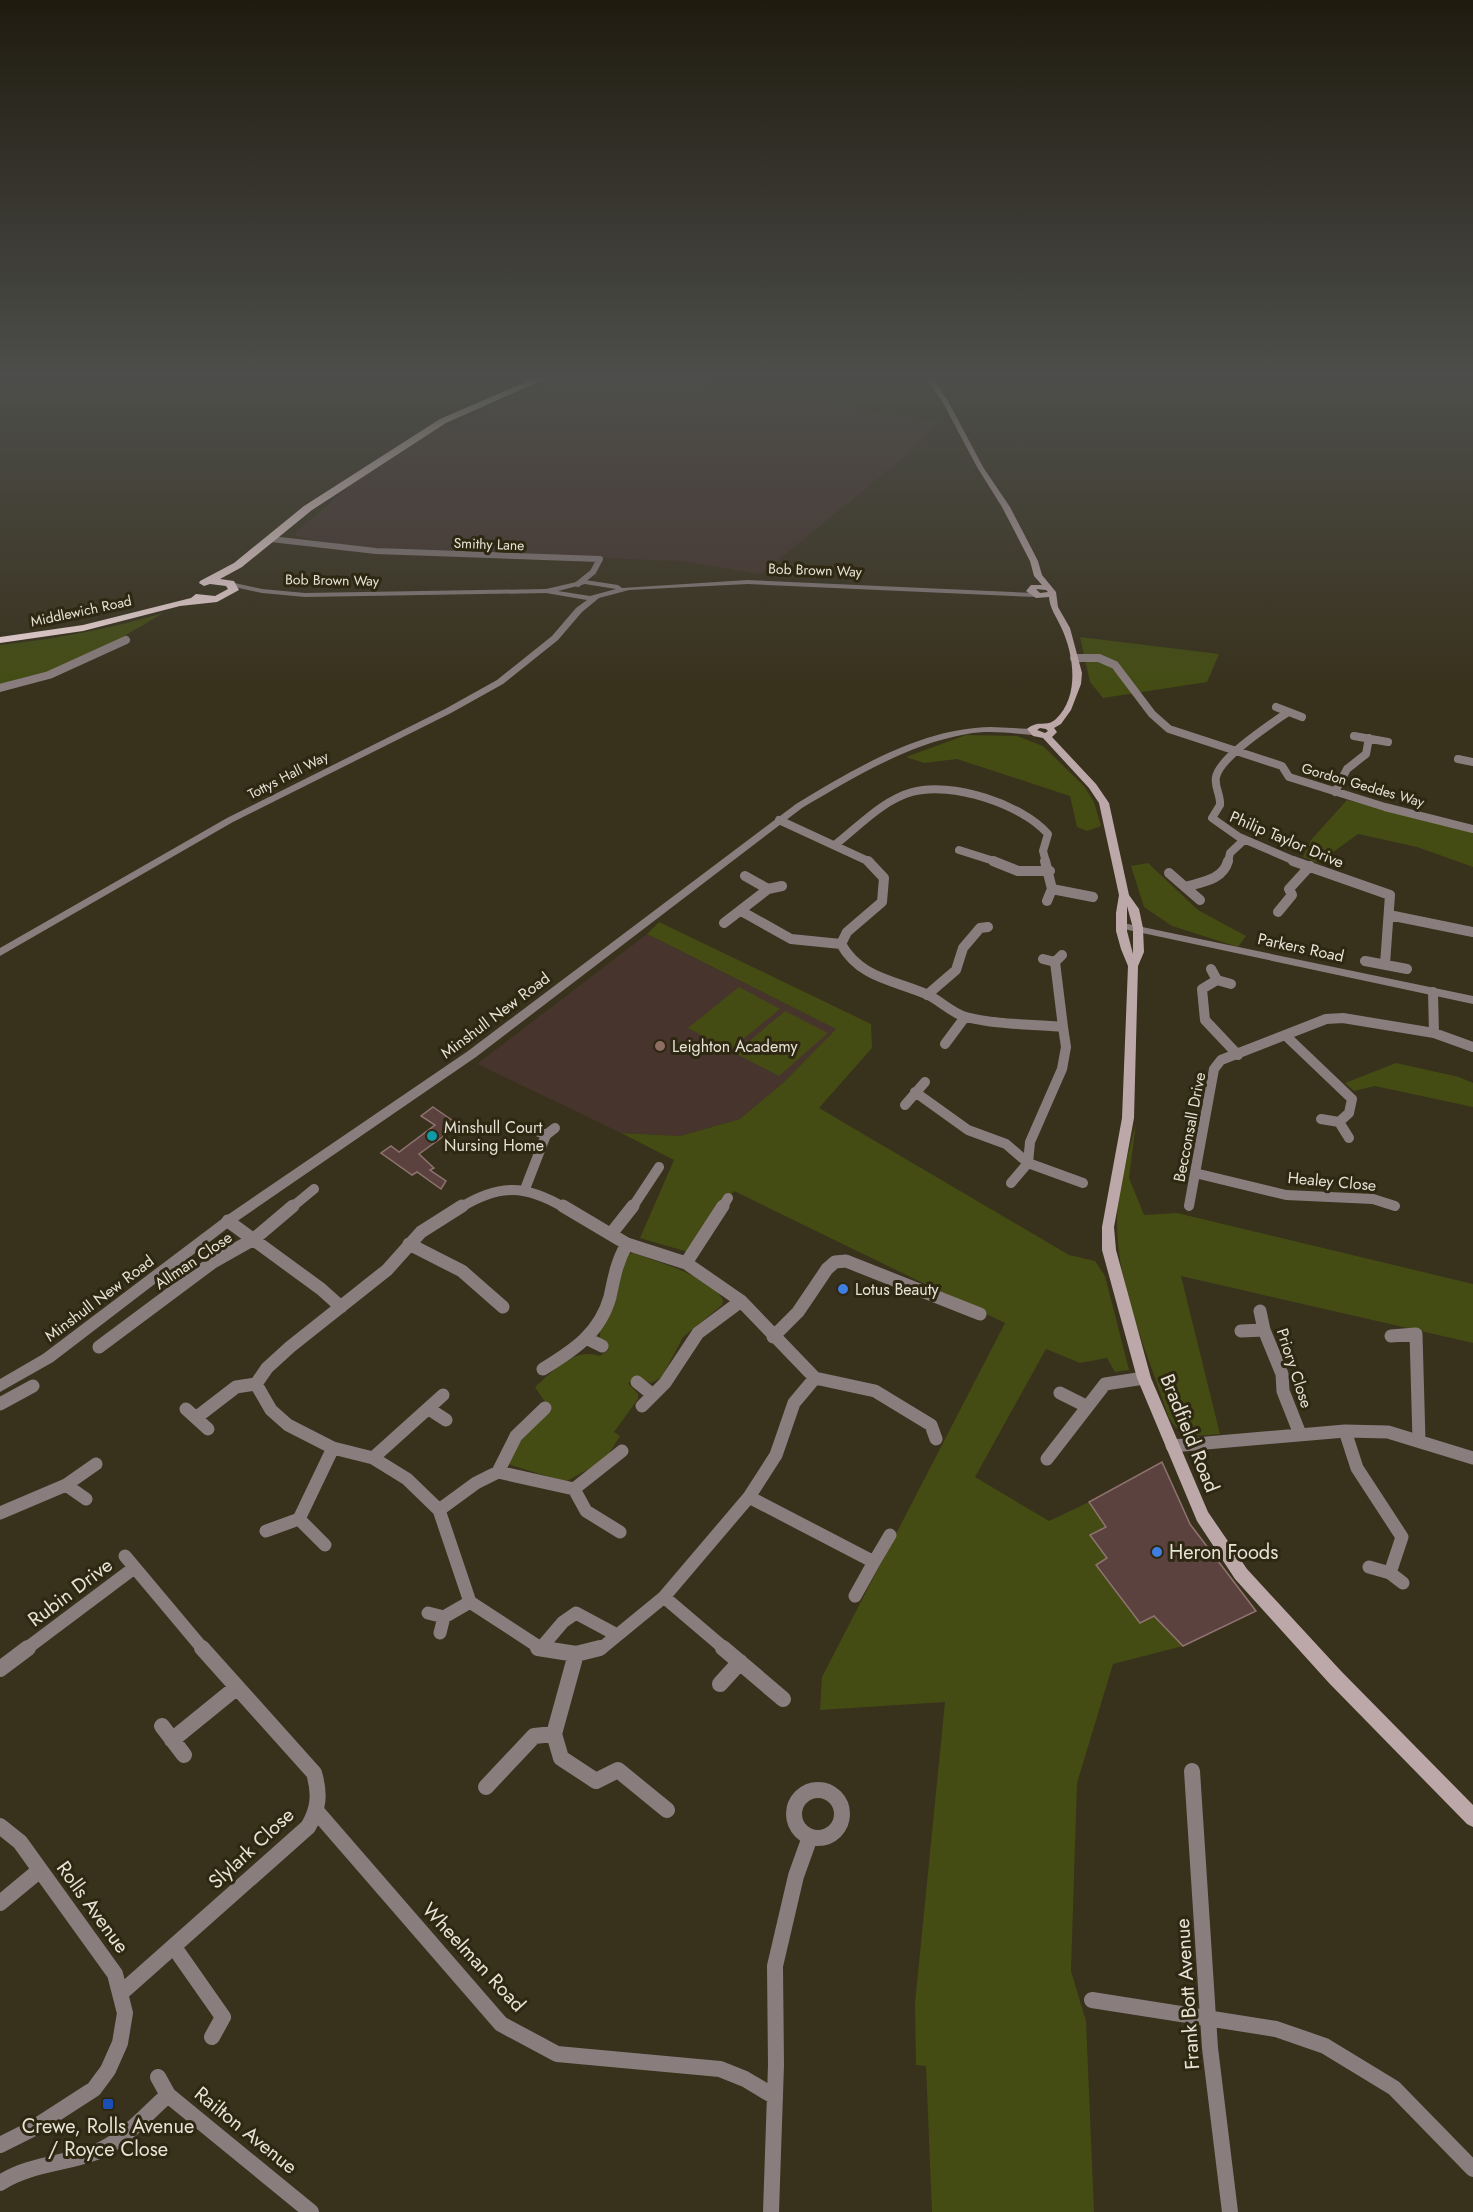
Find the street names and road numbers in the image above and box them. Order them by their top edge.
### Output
street label: Smithy Lane [453,533,525,555]
street label: Bob Brown Way [768,558,863,582]
street label: Bob Brown Way [285,569,380,591]
street label: Middlewich Road [29,591,133,631]
street label: Tottys Hall Way [244,746,333,804]
street label: Gordon Geddes Way [1299,758,1428,812]
street label: Philip Taylor Drive [1226,805,1347,874]
street label: Parkers Road [1256,927,1346,968]
street label: Minshull New Road [436,967,555,1064]
street label: Becconsall Drive [1168,1070,1211,1184]
street label: Healey Close [1287,1166,1377,1197]
street label: Allman Close [150,1226,237,1295]
street label: Minshull New Road [40,1250,159,1347]
street label: Priory Close [1271,1325,1318,1411]
street label: Bradfield Road [1153,1370,1226,1497]
street label: Rubin Drive [22,1551,119,1634]
street label: Slylark Close [202,1801,301,1896]
street label: Rolls Avenue [49,1855,136,1959]
street label: Wheelman Road [415,1896,532,2019]
street label: Frank Bott Avenue [1168,1917,1207,2070]
street label: Railton Avenue [188,2080,303,2181]

